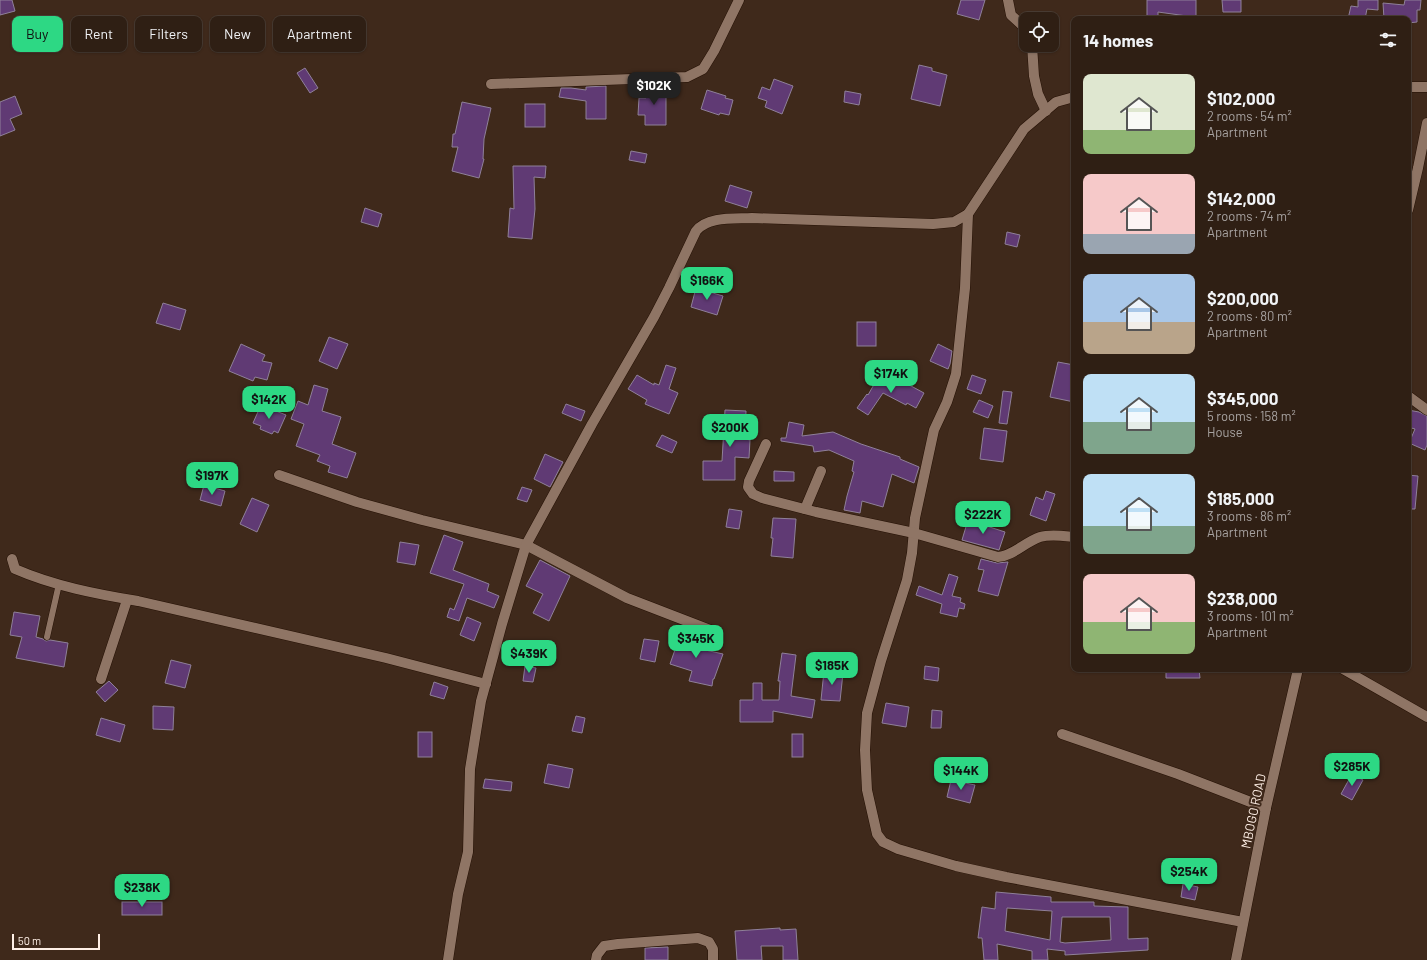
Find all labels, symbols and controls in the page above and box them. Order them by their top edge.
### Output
map controls [1019,12,1059,52]
button: locate [1019,12,1059,52]
chip: Buy [12,16,63,52]
chip: Rent [71,16,127,52]
chip: Filters [135,16,202,52]
chip: New [210,16,265,52]
chip: Apartment [273,16,366,52]
icon: filters [1377,29,1399,51]
text: 14 homes [1083,30,1153,50]
pin: $102K [626,72,682,106]
text: $102K [637,77,671,93]
text: $102,000 [1207,88,1275,108]
icon: home [1115,90,1163,138]
text: 2 rooms · 54 m² [1207,108,1292,124]
text: Apartment [1207,124,1268,140]
text: $142,000 [1207,188,1276,208]
icon: home [1115,190,1163,238]
text: 2 rooms · 74 m² [1207,208,1291,224]
text: Apartment [1207,224,1268,240]
pin: $166K [679,267,735,301]
text: $166K [690,272,724,288]
text: $200,000 [1207,288,1279,308]
icon: home [1115,290,1163,338]
text: 2 rooms · 80 m² [1207,308,1292,324]
text: Apartment [1207,324,1268,340]
pin: $174K [863,360,919,394]
text: $174K [874,365,908,381]
pin: $142K [241,386,297,420]
text: $345,000 [1207,388,1279,408]
icon: home [1115,390,1163,438]
text: $142K [251,391,287,407]
text: 5 rooms · 158 m² [1207,408,1296,424]
pin: $200K [702,414,758,448]
text: $200K [711,419,749,435]
text: House [1207,424,1243,440]
pin: $197K [184,462,240,496]
text: $197K [195,467,229,483]
text: $185,000 [1207,488,1274,508]
icon: home [1115,490,1163,538]
pin: $222K [955,501,1011,535]
text: $222K [964,506,1002,522]
text: 3 rooms · 86 m² [1207,508,1291,524]
text: Apartment [1207,524,1268,540]
text: $238,000 [1207,588,1278,608]
icon: home [1115,590,1163,638]
text: 3 rooms · 101 m² [1207,608,1294,624]
text: Apartment [1207,624,1268,640]
pin: $345K [668,625,724,659]
text: $345K [677,630,715,646]
pin: $439K [501,640,557,674]
text: $439K [510,645,548,661]
pin: $185K [804,652,860,686]
text: $185K [815,657,849,673]
pin: $285K [1324,753,1380,787]
pin: $144K [933,757,989,791]
text: $285K [1334,758,1370,774]
text: $144K [943,762,979,778]
street label: MBOGO ROAD [1237,772,1269,850]
pin: $254K [1161,858,1217,892]
text: $254K [1170,863,1208,879]
pin: $238K [114,874,170,908]
text: $238K [124,879,160,895]
scale bar [12,932,100,951]
text: 50 m [18,934,41,947]

